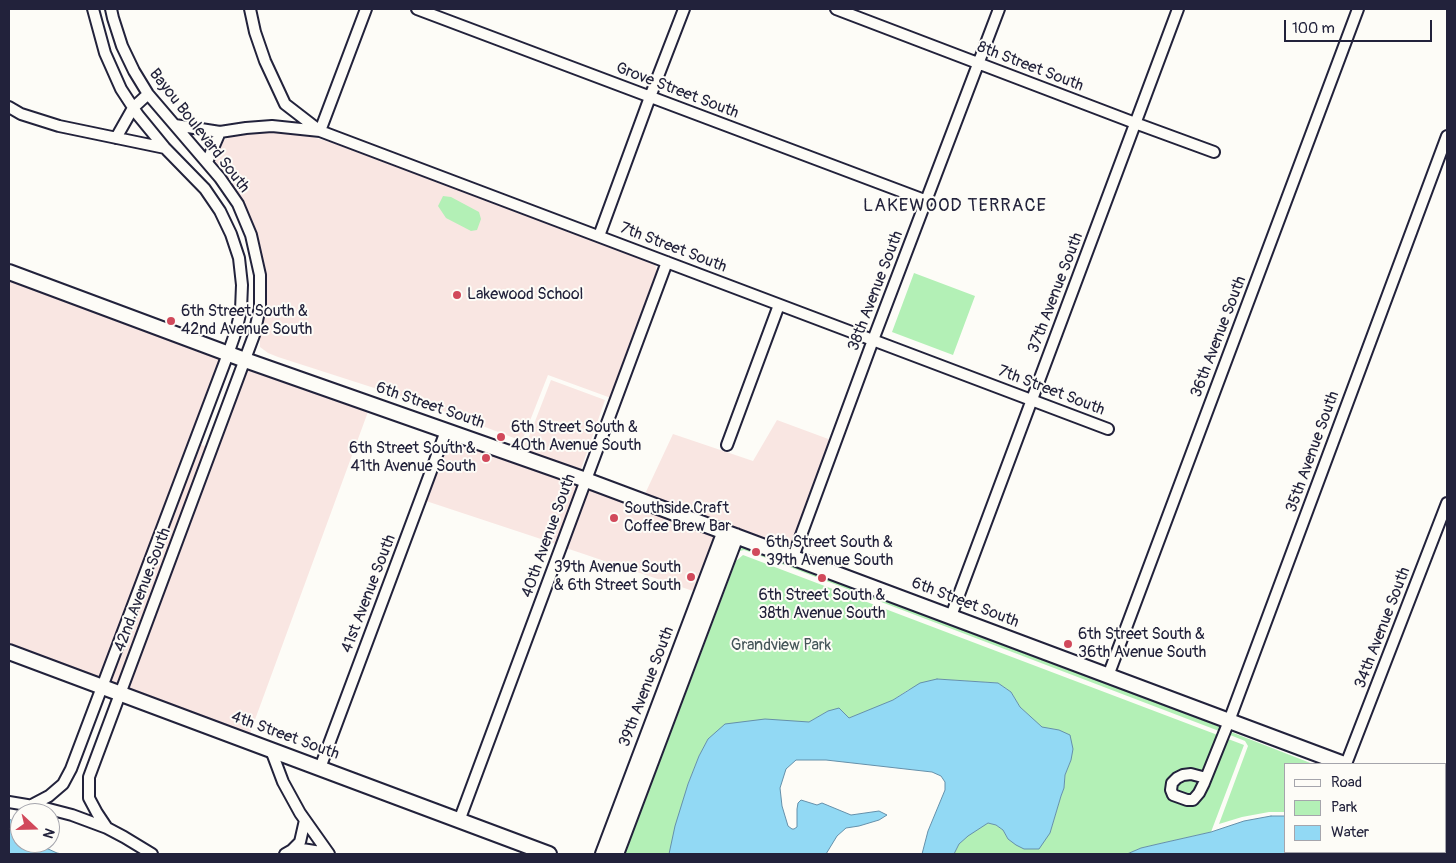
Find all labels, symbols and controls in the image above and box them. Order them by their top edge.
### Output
scale bar [1286,10,1434,42]
text: 100 m [1292,19,1335,38]
street label: 8th Street South [974,38,1086,96]
street label: Grove Street South [613,59,741,123]
street label: Bayou Boulevard South [145,65,253,197]
district label: LAKEWOOD TERRACE [861,195,1049,217]
street label: 7th Street South [617,219,729,277]
street label: 38th Avenue South [844,228,908,354]
street label: 37th Avenue South [1024,230,1088,356]
street label: 36th Avenue South [1187,274,1251,400]
place label: Lakewood School [467,285,583,305]
marker: Lakewood School [451,289,463,301]
place label: 6th Street South & 42nd Avenue South [181,302,312,340]
marker: 6th Street South & 42nd Avenue South [165,315,177,327]
street label: 7th Street South [995,362,1107,420]
street label: 6th Street South [373,378,487,434]
street label: 35th Avenue South [1282,389,1344,515]
place label: 6th Street South & 40th Avenue South [511,418,641,456]
marker: 6th Street South & 40th Avenue South [495,431,507,443]
place label: 6th Street South & 41th Avenue South [349,439,476,477]
marker: 6th Street South & 41th Avenue South [480,452,492,464]
street label: 40th Avenue South [518,472,580,600]
place label: Southside Craft Coffee Brew Bar [624,499,731,537]
marker: Southside Craft Coffee Brew Bar [608,512,620,524]
street label: 42nd Avenue South [111,525,175,655]
street label: 41st Avenue South [338,532,400,656]
place label: 6th Street South & 39th Avenue South [766,533,893,571]
marker: 6th Street South & 39th Avenue South [750,546,762,558]
place label: 39th Avenue South & 6th Street South [554,558,681,596]
street label: 34th Avenue South [1351,565,1415,691]
marker: 39th Avenue South & 6th Street South [685,571,697,583]
marker: 6th Street South & 38th Avenue South [816,572,828,584]
street label: 6th Street South [909,574,1021,632]
place label: 6th Street South & 38th Avenue South [758,586,886,624]
street label: 39th Avenue South [615,624,679,750]
place label: 6th Street South & 36th Avenue South [1078,625,1206,663]
park label: Grandview Park [731,636,831,656]
marker: 6th Street South & 36th Avenue South [1062,638,1074,650]
street label: 4th Street South [228,708,342,764]
legend [1284,763,1446,853]
text: Road [1331,773,1362,792]
text: Park [1331,798,1357,817]
north arrow [10,803,60,853]
text: Water [1331,823,1369,842]
text: N [39,826,58,841]

